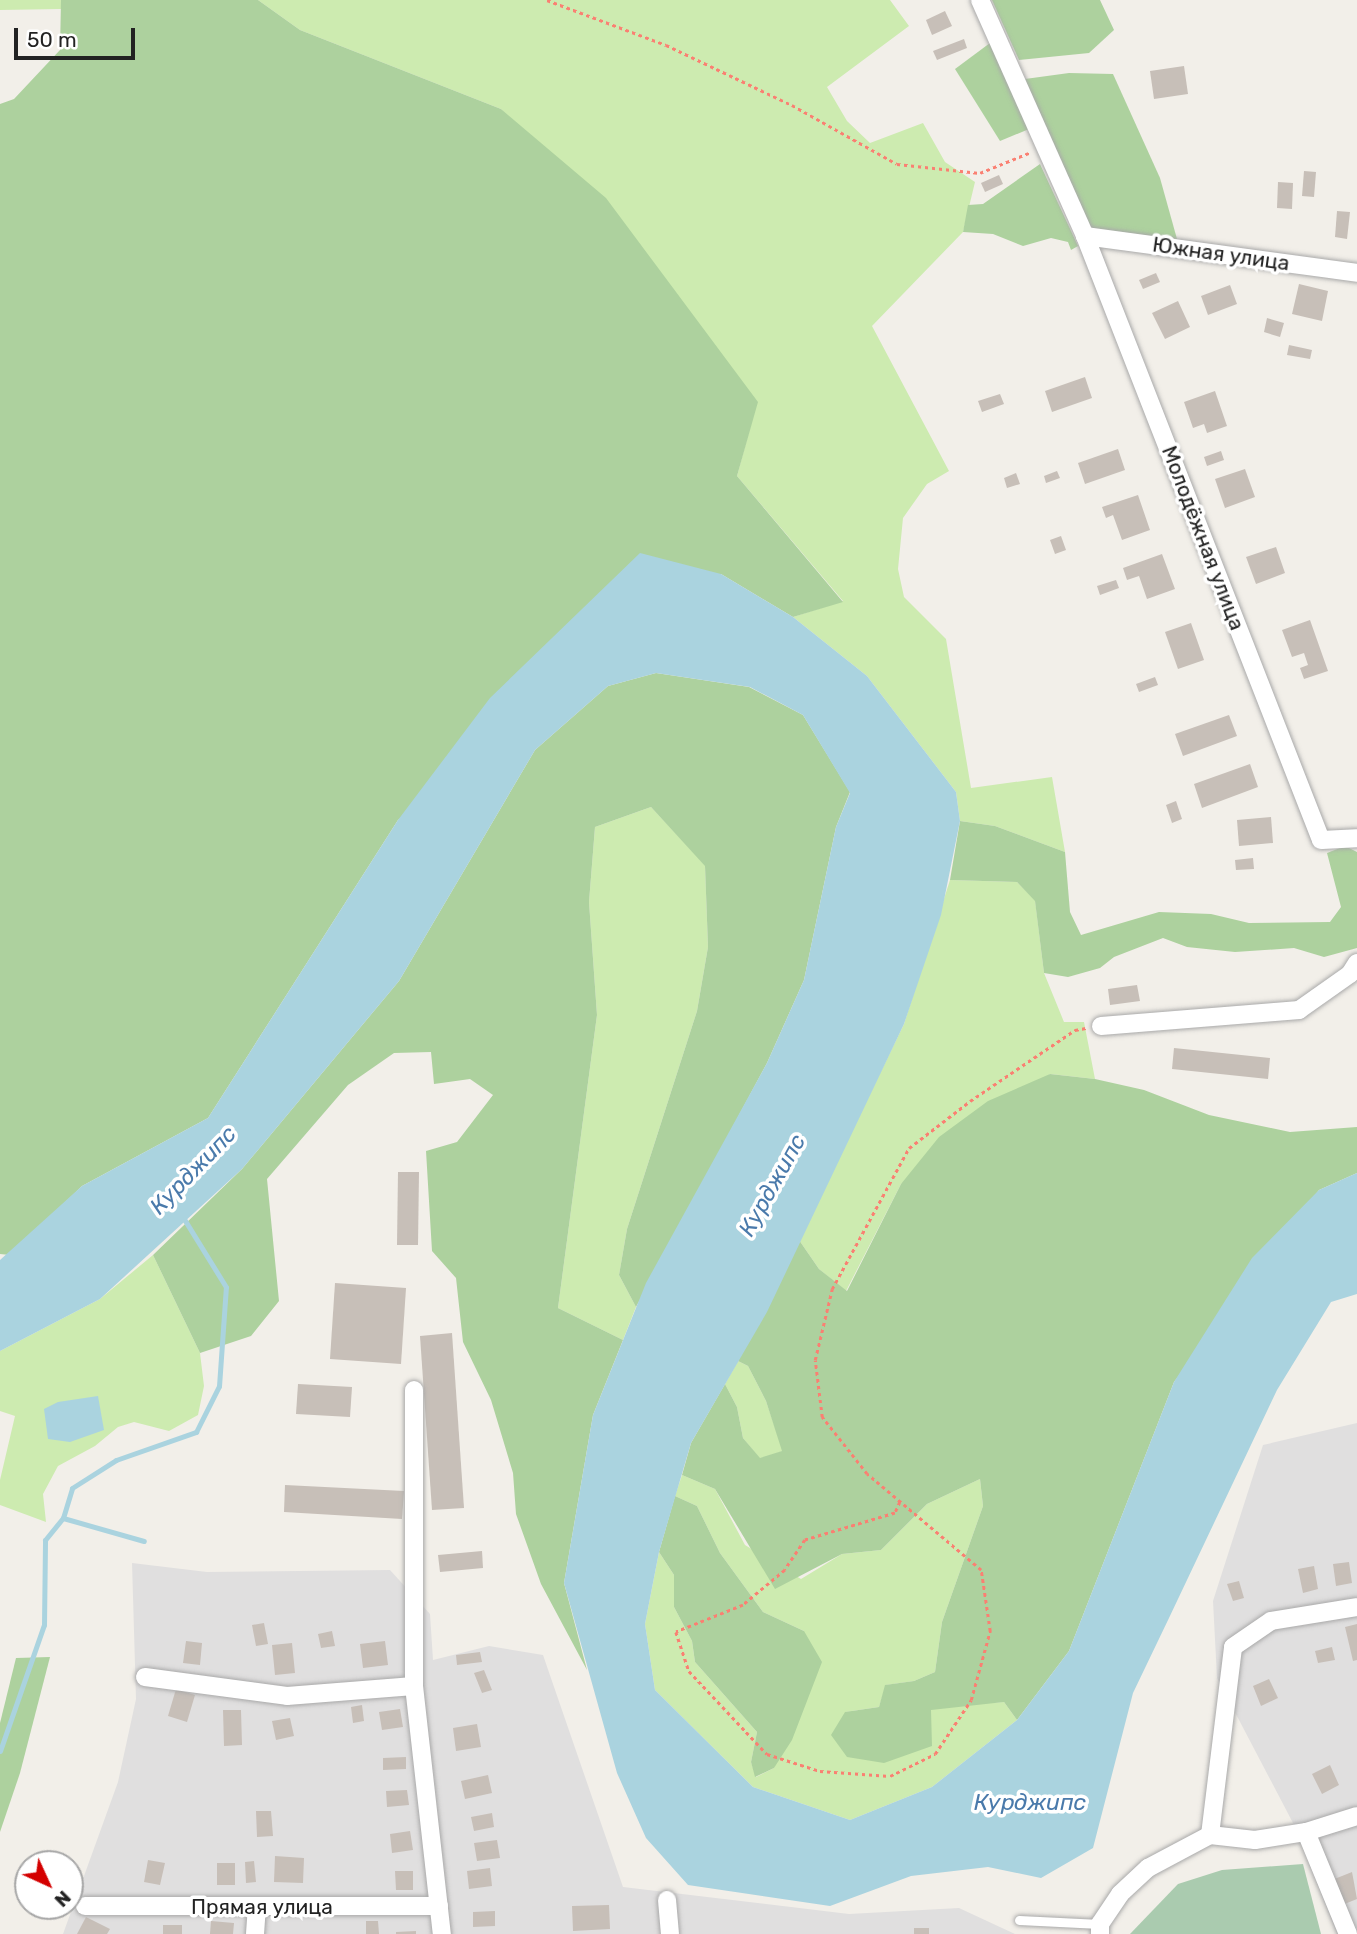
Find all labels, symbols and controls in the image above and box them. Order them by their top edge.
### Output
scale bar [18,14,138,58]
text: 50 m [27,27,77,52]
street label: Южная улица [1151,232,1291,276]
street label: Молодёжная улица [1156,442,1250,634]
water label: Курджипс [144,1120,242,1220]
water label: Курджипс [733,1129,811,1241]
water label: Курджипс [974,1788,1086,1816]
north arrow [14,1850,84,1920]
text: N [50,1886,76,1912]
street label: Прямая улица [191,1894,333,1920]

